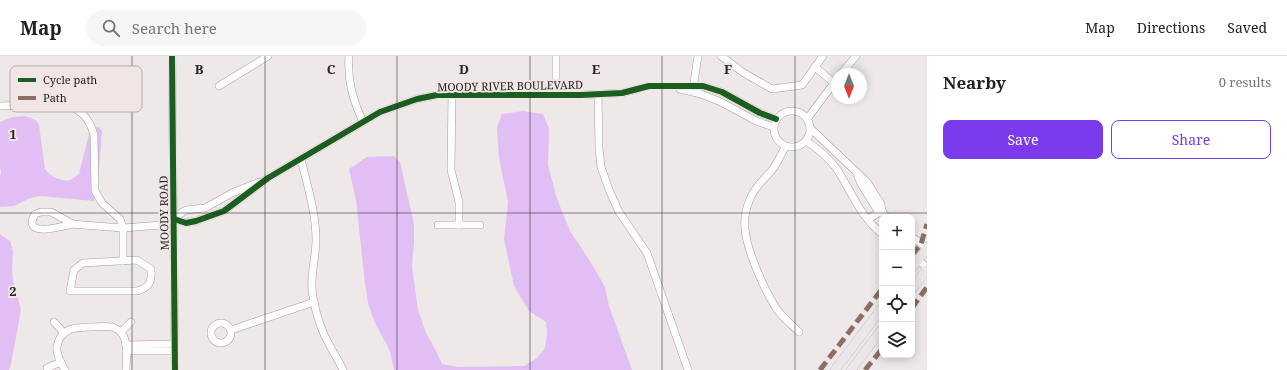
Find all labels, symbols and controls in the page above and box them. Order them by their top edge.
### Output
search box [86,10,366,46]
text: Map [20,15,62,41]
icon: search [100,17,122,39]
text: Search here [132,18,217,38]
text: Map [1085,18,1115,37]
text: Directions [1137,18,1205,37]
text: Saved [1227,18,1267,37]
text: B [195,60,204,78]
text: C [327,60,336,78]
text: D [459,60,469,78]
text: E [592,60,601,78]
text: F [724,60,732,78]
legend [10,66,142,112]
north arrow [831,68,867,104]
text: Nearby [943,71,1006,94]
text: Cycle path [43,72,97,87]
text: 0 results [1219,73,1271,91]
street label: MOODY RIVER BOULEVARD [437,77,583,94]
text: Path [43,90,67,105]
button: Save [943,120,1103,159]
button: Share [1111,120,1271,159]
text: 1 [9,125,17,143]
street label: MOODY ROAD [155,176,172,251]
map controls [879,214,915,358]
button: + [879,214,915,250]
button: − [879,250,915,286]
text: 2 [9,282,17,300]
button: locate [879,286,915,322]
button: layers [879,322,915,358]

